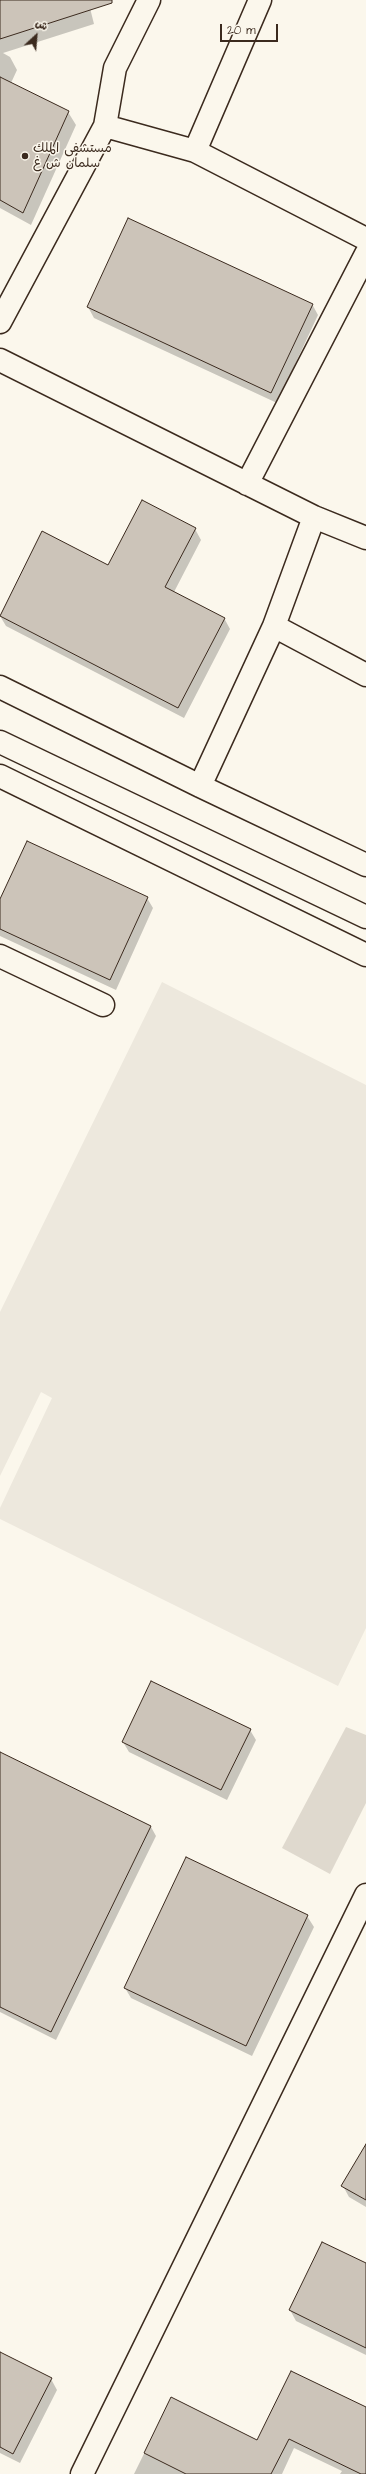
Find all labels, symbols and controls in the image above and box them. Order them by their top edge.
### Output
text: ش [33,15,50,34]
north arrow [16,16,56,56]
scale bar [222,16,280,42]
text: 20 m [227,22,256,39]
place label: مستشفى الملك سلمان ش غ [33,141,112,172]
marker: مستشفى الملك سلمان ش غ [20,151,30,161]

